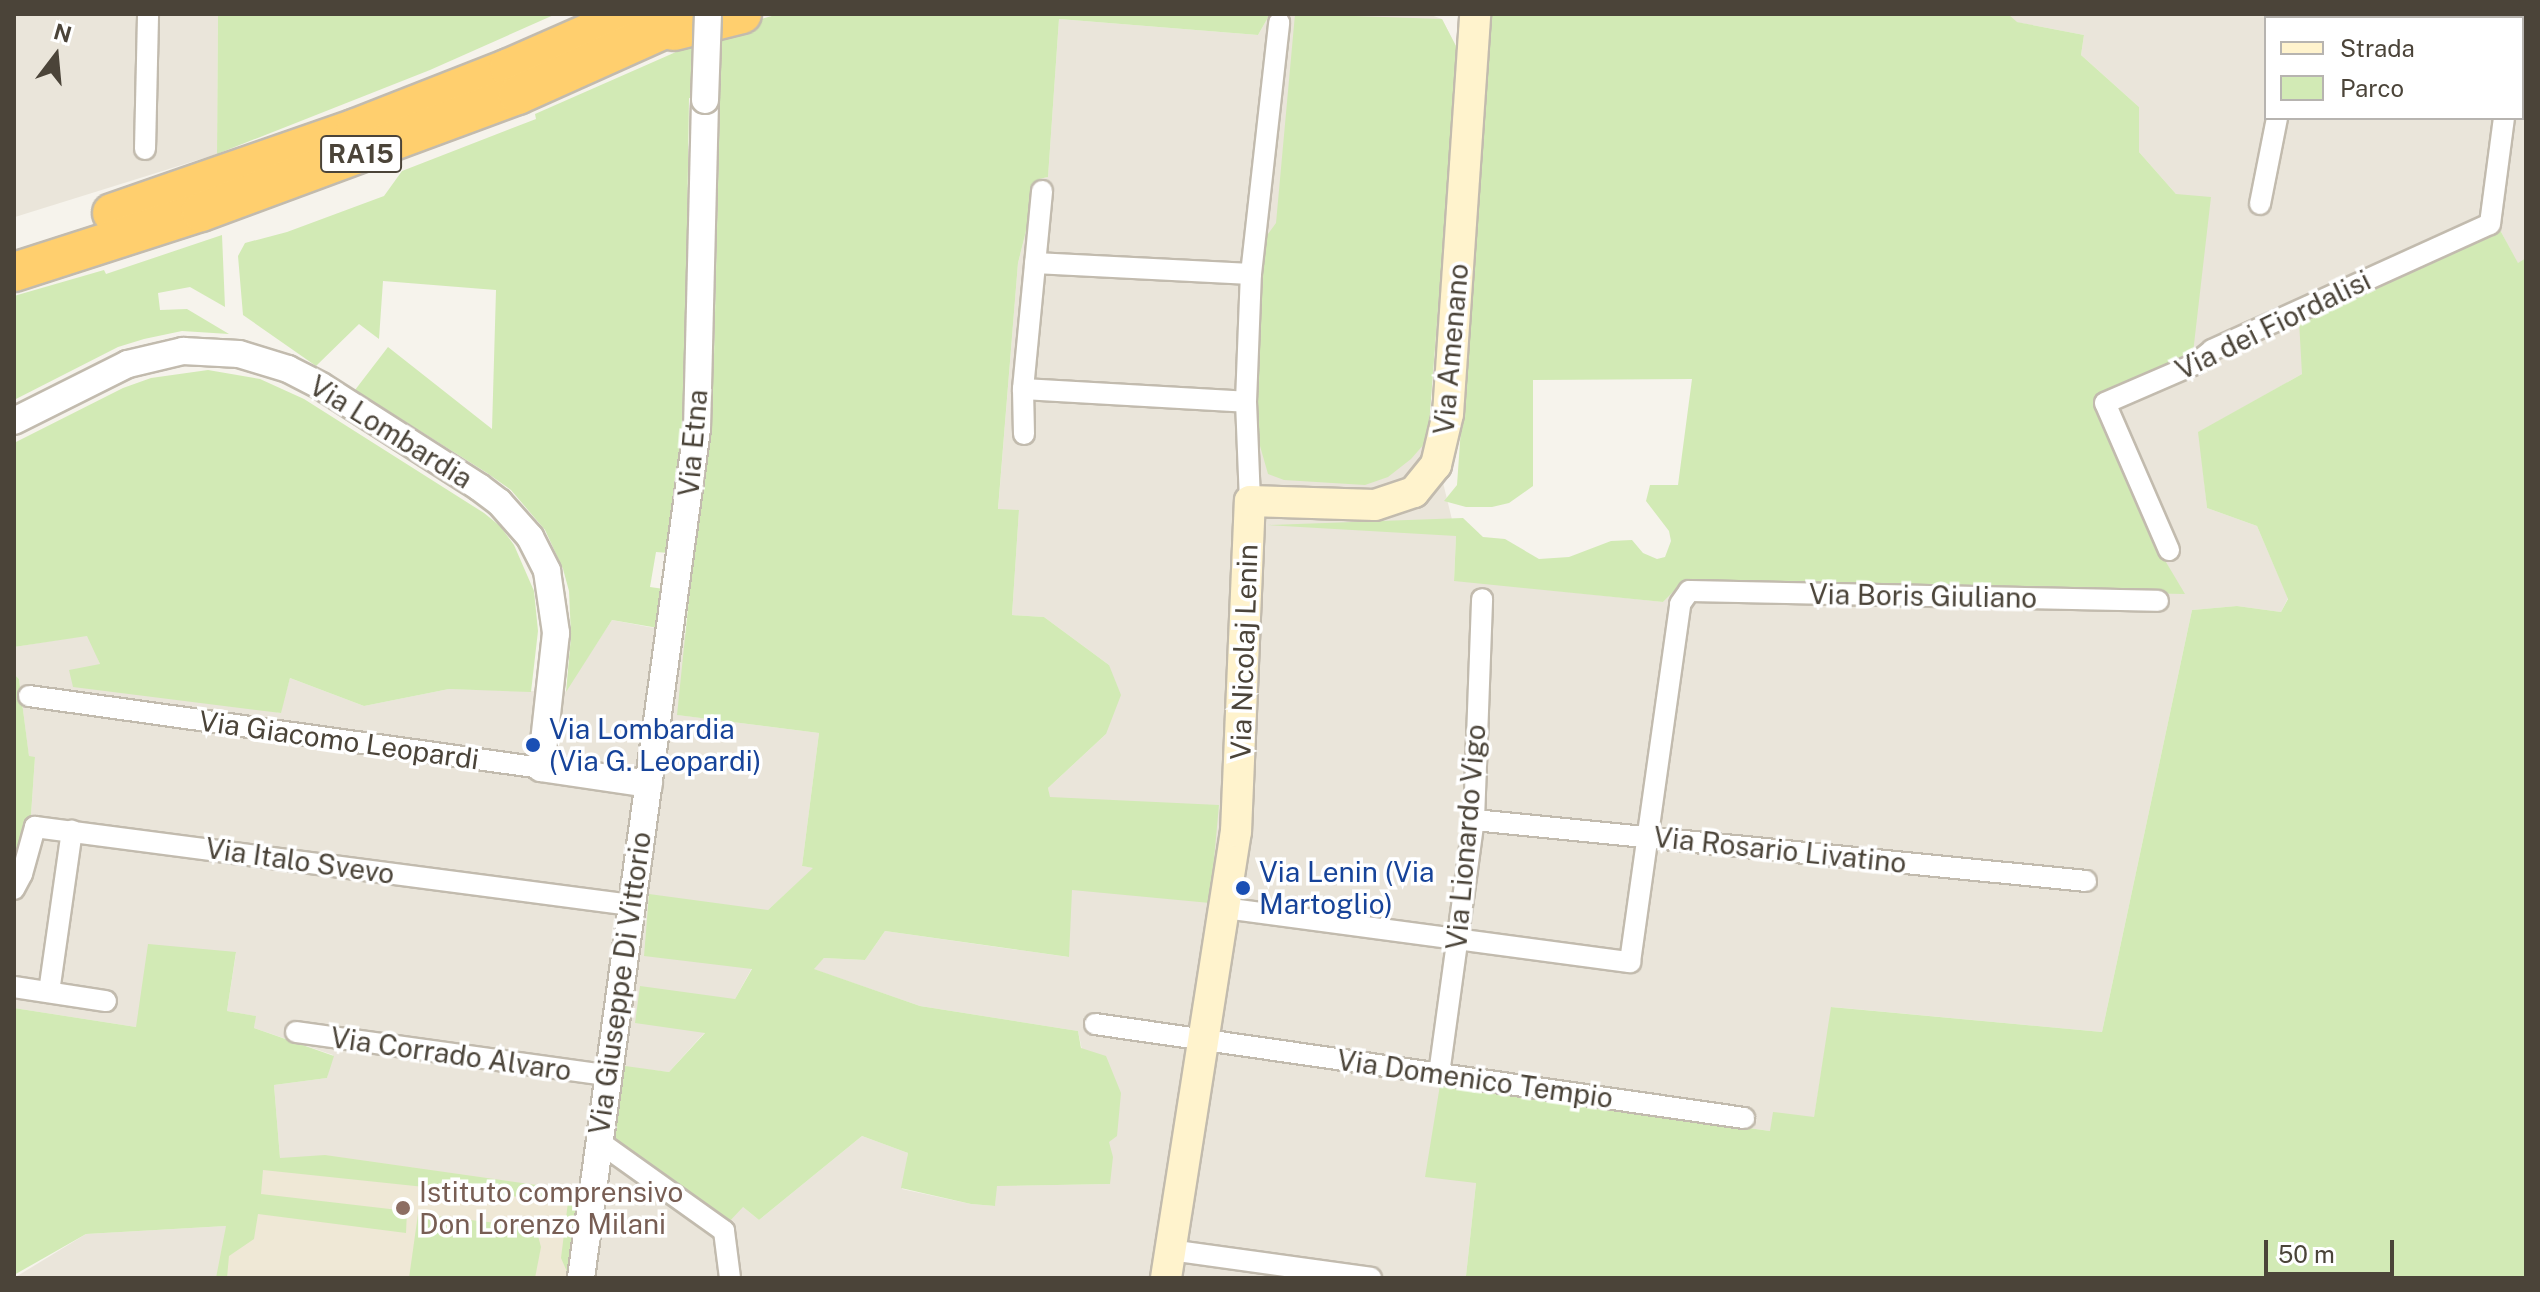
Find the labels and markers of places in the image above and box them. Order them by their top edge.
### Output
place label: Via Lombardia (Via G. Leopardi) [549,712,762,778]
marker: Via Lombardia (Via G. Leopardi) [524,736,542,754]
place label: Via Lenin (Via Martoglio) [1259,855,1434,921]
marker: Via Lenin (Via Martoglio) [1234,879,1252,897]
place label: Istituto comprensivo Don Lorenzo Milani [419,1175,684,1241]
marker: Istituto comprensivo Don Lorenzo Milani [394,1199,412,1217]

